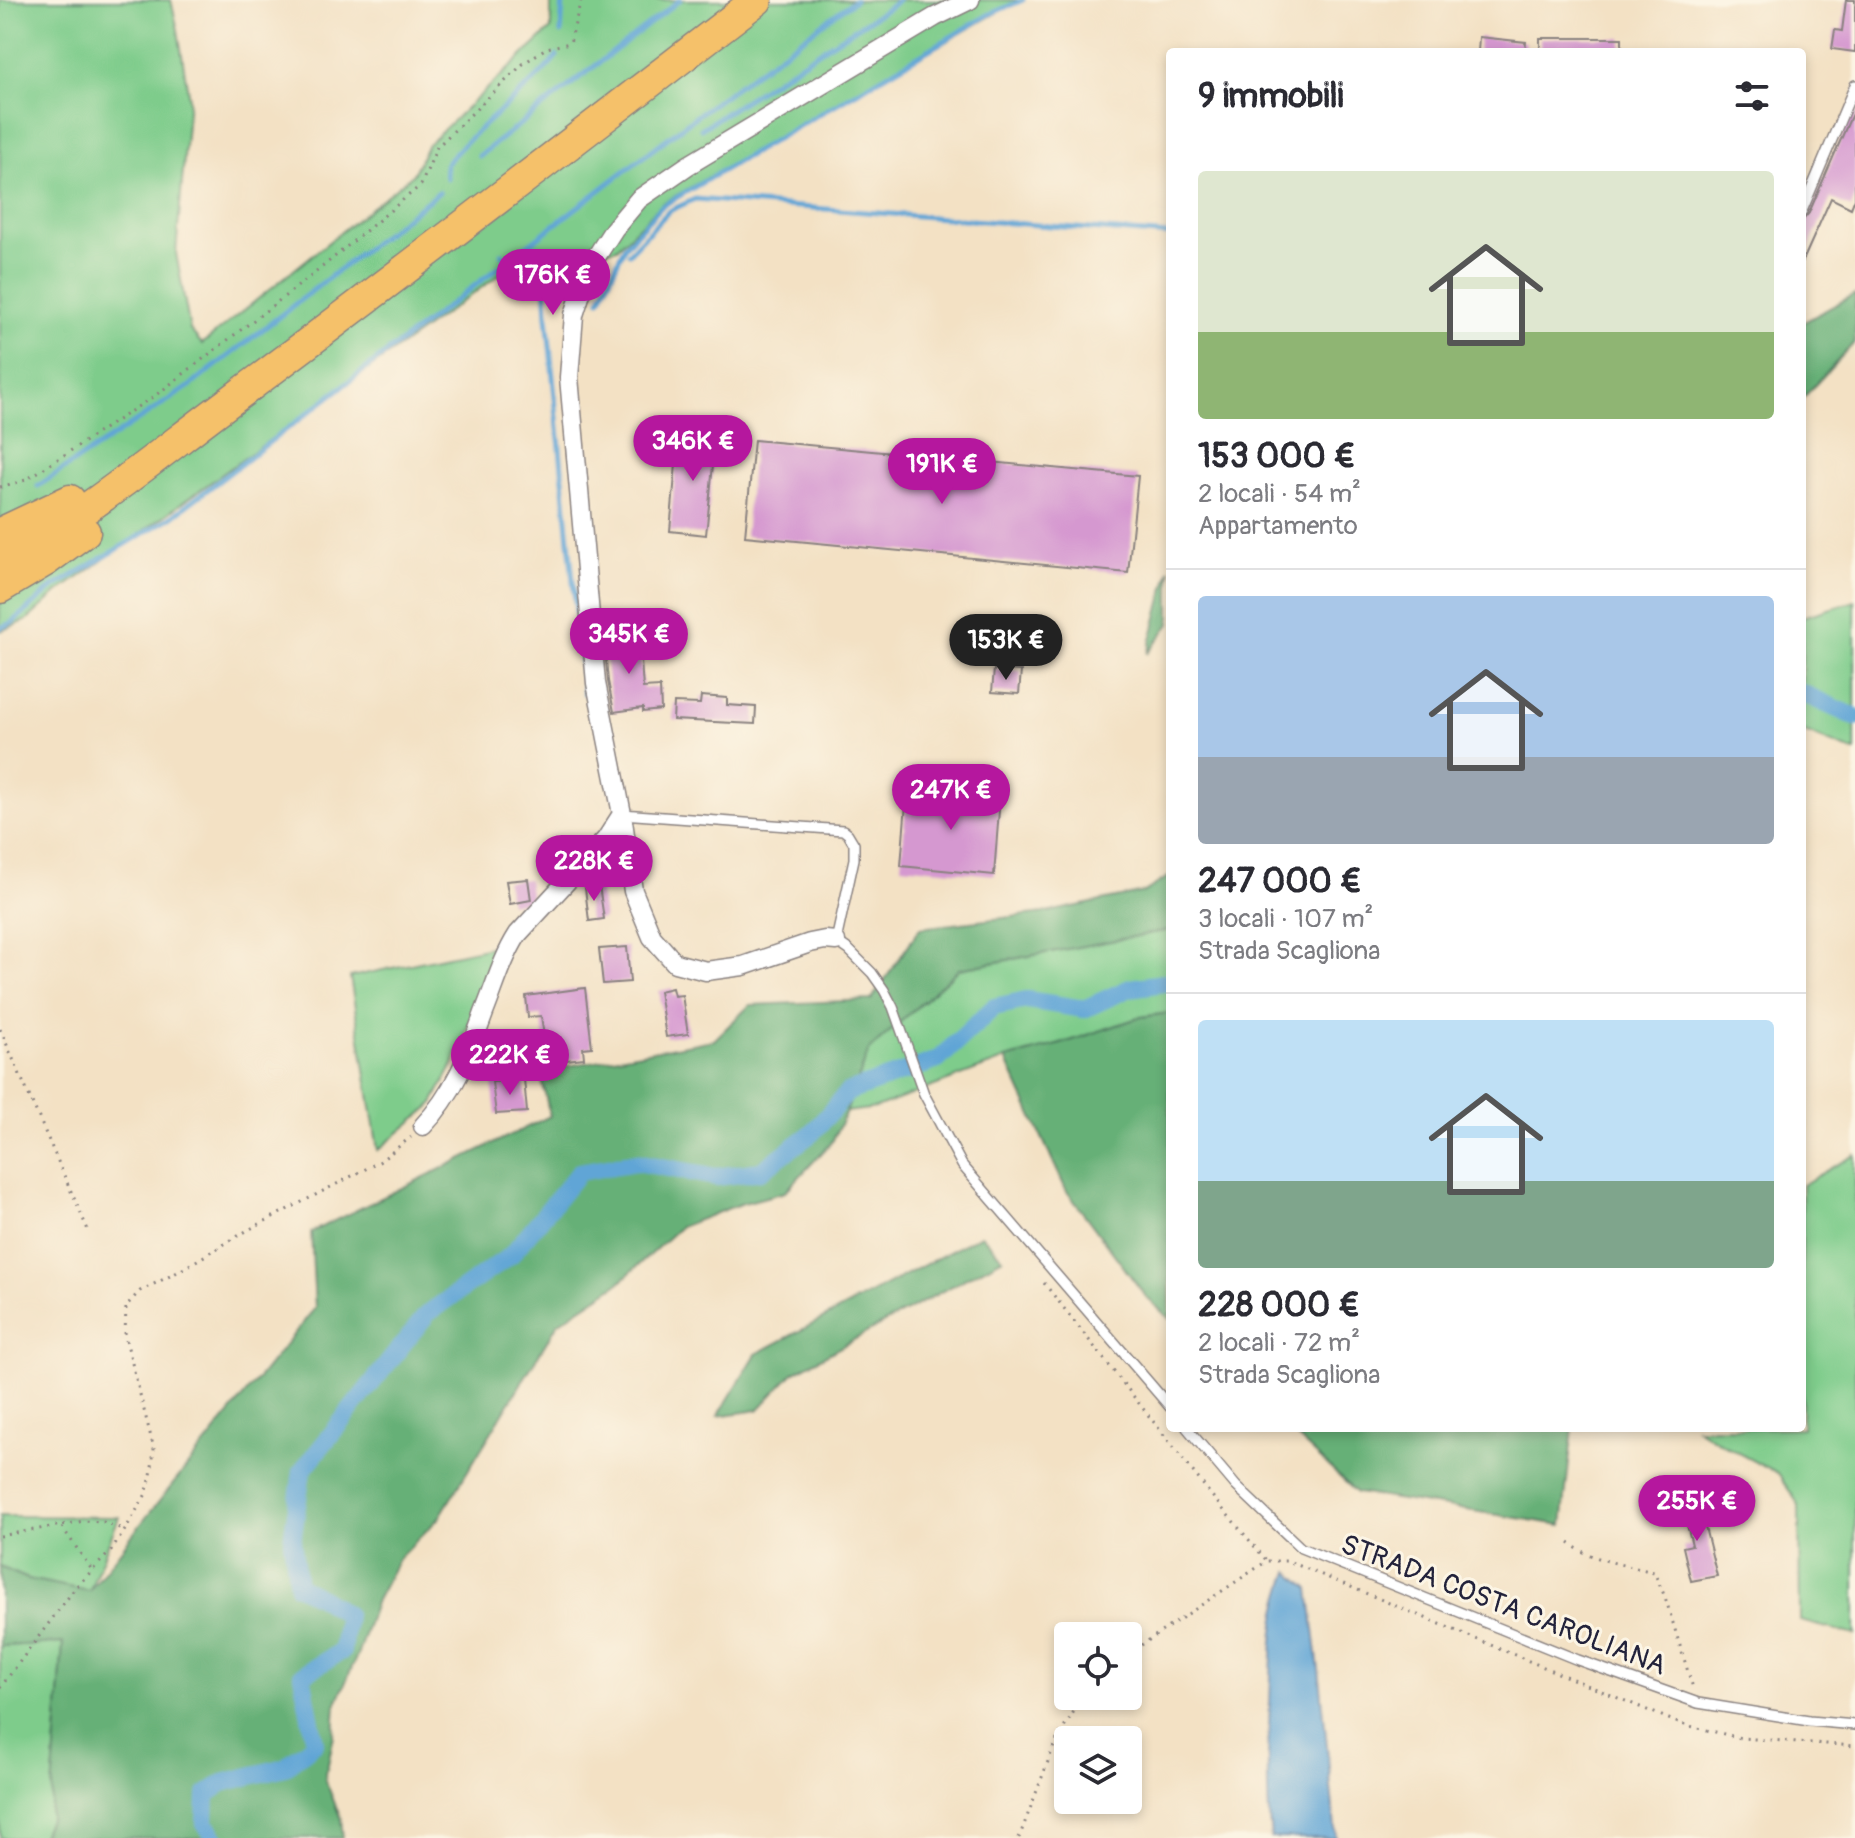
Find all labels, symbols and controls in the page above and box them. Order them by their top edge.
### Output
icon: filters [1730,74,1774,118]
text: 9 immobili [1198,75,1344,118]
icon: home [1414,223,1558,367]
pin: 176K € [488,249,618,317]
text: 176K € [514,259,592,291]
pin: 346K € [628,415,758,483]
text: 346K € [651,425,735,457]
text: 153 000 € [1198,435,1356,478]
pin: 191K € [877,438,1007,506]
text: 191K € [906,448,978,480]
text: 2 locali · 54 m² [1198,478,1361,510]
text: Appartamento [1198,510,1358,542]
pin: 345K € [564,608,694,676]
pin: 153K € [941,614,1071,682]
text: 345K € [588,618,670,650]
text: 153K € [967,624,1045,656]
icon: home [1414,648,1558,792]
pin: 247K € [886,764,1016,832]
text: 247K € [910,774,992,806]
pin: 228K € [529,835,659,903]
text: 228K € [554,845,634,877]
text: 247 000 € [1198,860,1362,903]
text: 3 locali · 107 m² [1198,903,1373,935]
text: Strada Scagliona [1198,935,1380,967]
pin: 222K € [445,1029,575,1097]
text: 222K € [469,1039,551,1071]
icon: home [1414,1072,1558,1216]
text: 228 000 € [1198,1284,1360,1327]
text: 2 locali · 72 m² [1198,1327,1360,1359]
text: Strada Scagliona [1198,1359,1380,1391]
pin: 255K € [1632,1475,1762,1543]
text: 255K € [1656,1485,1738,1517]
street label: STRADA COSTA CAROLIANA [1336,1527,1671,1684]
map controls [1054,1622,1142,1814]
button: locate [1054,1622,1142,1710]
button: layers [1054,1726,1142,1814]

